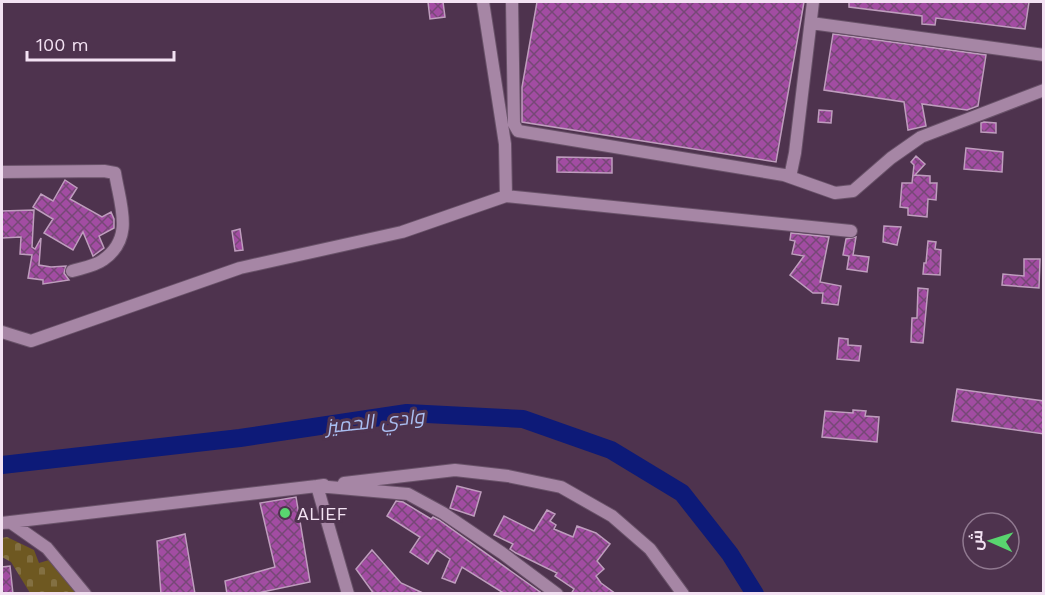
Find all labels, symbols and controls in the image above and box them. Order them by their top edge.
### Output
scale bar [27,24,174,62]
text: 100 m [36,34,89,55]
water label: وادي الحميز [322,404,427,442]
place label: ALIEF [297,503,347,524]
marker: ALIEF [278,506,292,520]
north arrow [961,511,1021,571]
text: ش [966,529,987,551]

